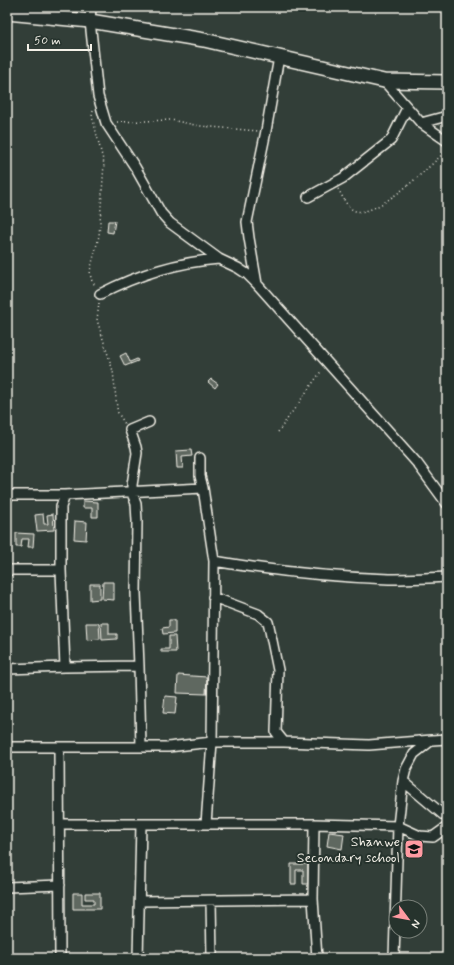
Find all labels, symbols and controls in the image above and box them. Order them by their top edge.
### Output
scale bar [28,26,91,52]
text: 50 m [34,33,61,49]
place label: Shanwe Secondary school [297,833,400,867]
school or university icon: Shanwe Secondary school [403,838,425,860]
north arrow [388,899,428,939]
text: N [408,917,424,931]

